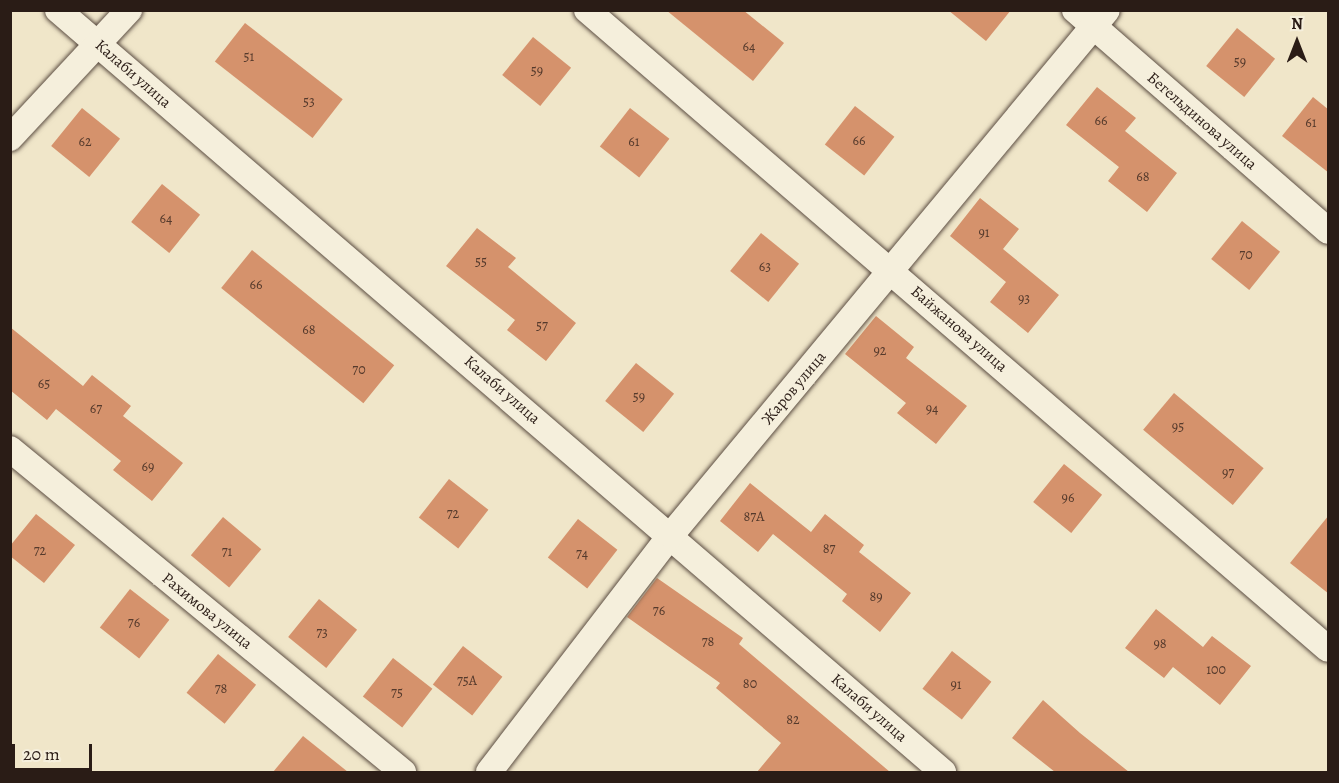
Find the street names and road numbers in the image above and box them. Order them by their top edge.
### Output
street label: Калаби улица [91,36,175,112]
street label: Бегельдинова улица [1143,68,1261,174]
street label: Байжанова улица [907,282,1011,376]
street label: Жаров улица [758,347,830,429]
street label: Калаби улица [460,352,544,428]
street label: Рахимова улица [158,569,256,653]
street label: Калаби улица [827,670,911,746]

